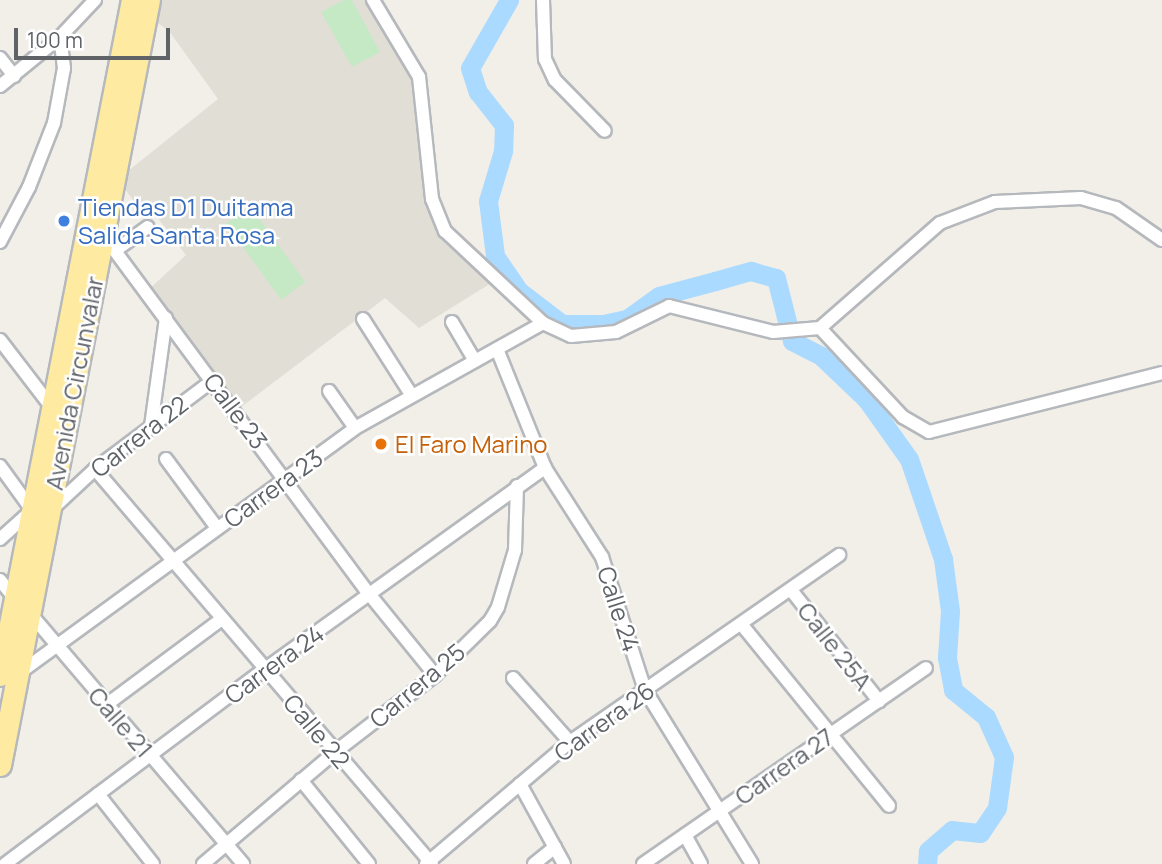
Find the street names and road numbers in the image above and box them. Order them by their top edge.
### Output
street label: Avenida Circunvalar [39,274,109,492]
street label: Calle 23 [198,367,274,455]
street label: Carrera 22 [85,389,193,483]
street label: Carrera 23 [218,443,328,533]
street label: Calle 24 [592,563,646,655]
street label: Calle 25A [792,596,878,696]
street label: Carrera 24 [219,618,329,710]
street label: Carrera 25 [364,637,470,733]
street label: Carrera 26 [548,675,660,767]
street label: Calle 21 [83,681,159,763]
street label: Calle 22 [278,688,356,774]
street label: Carrera 27 [729,722,839,810]

